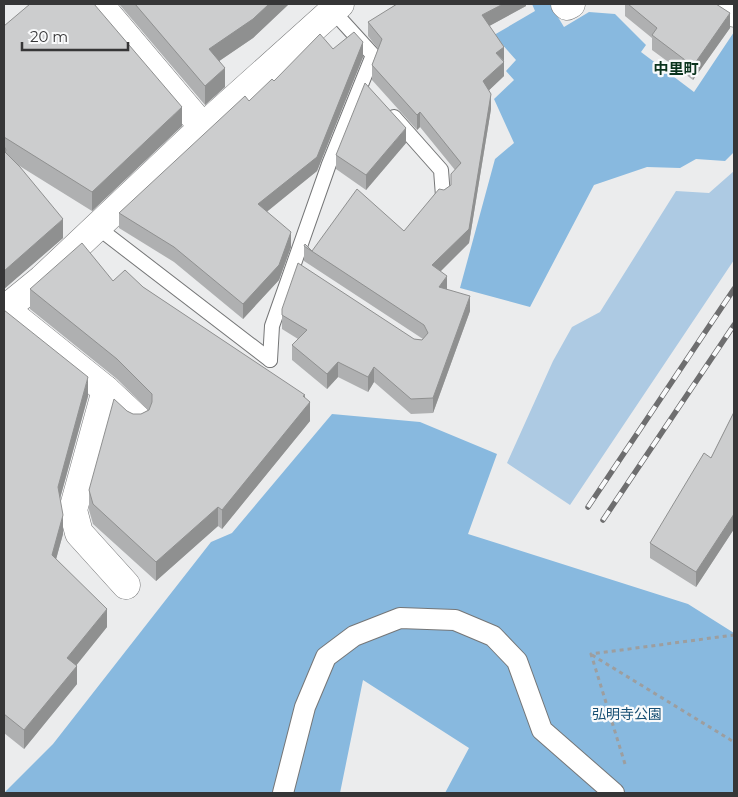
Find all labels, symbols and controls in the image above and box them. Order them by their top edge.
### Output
scale bar [22,20,129,52]
text: 20 m [30,27,68,46]
district label: 中里町 [653,59,699,78]
park label: 弘明寺公園 [592,705,662,723]

